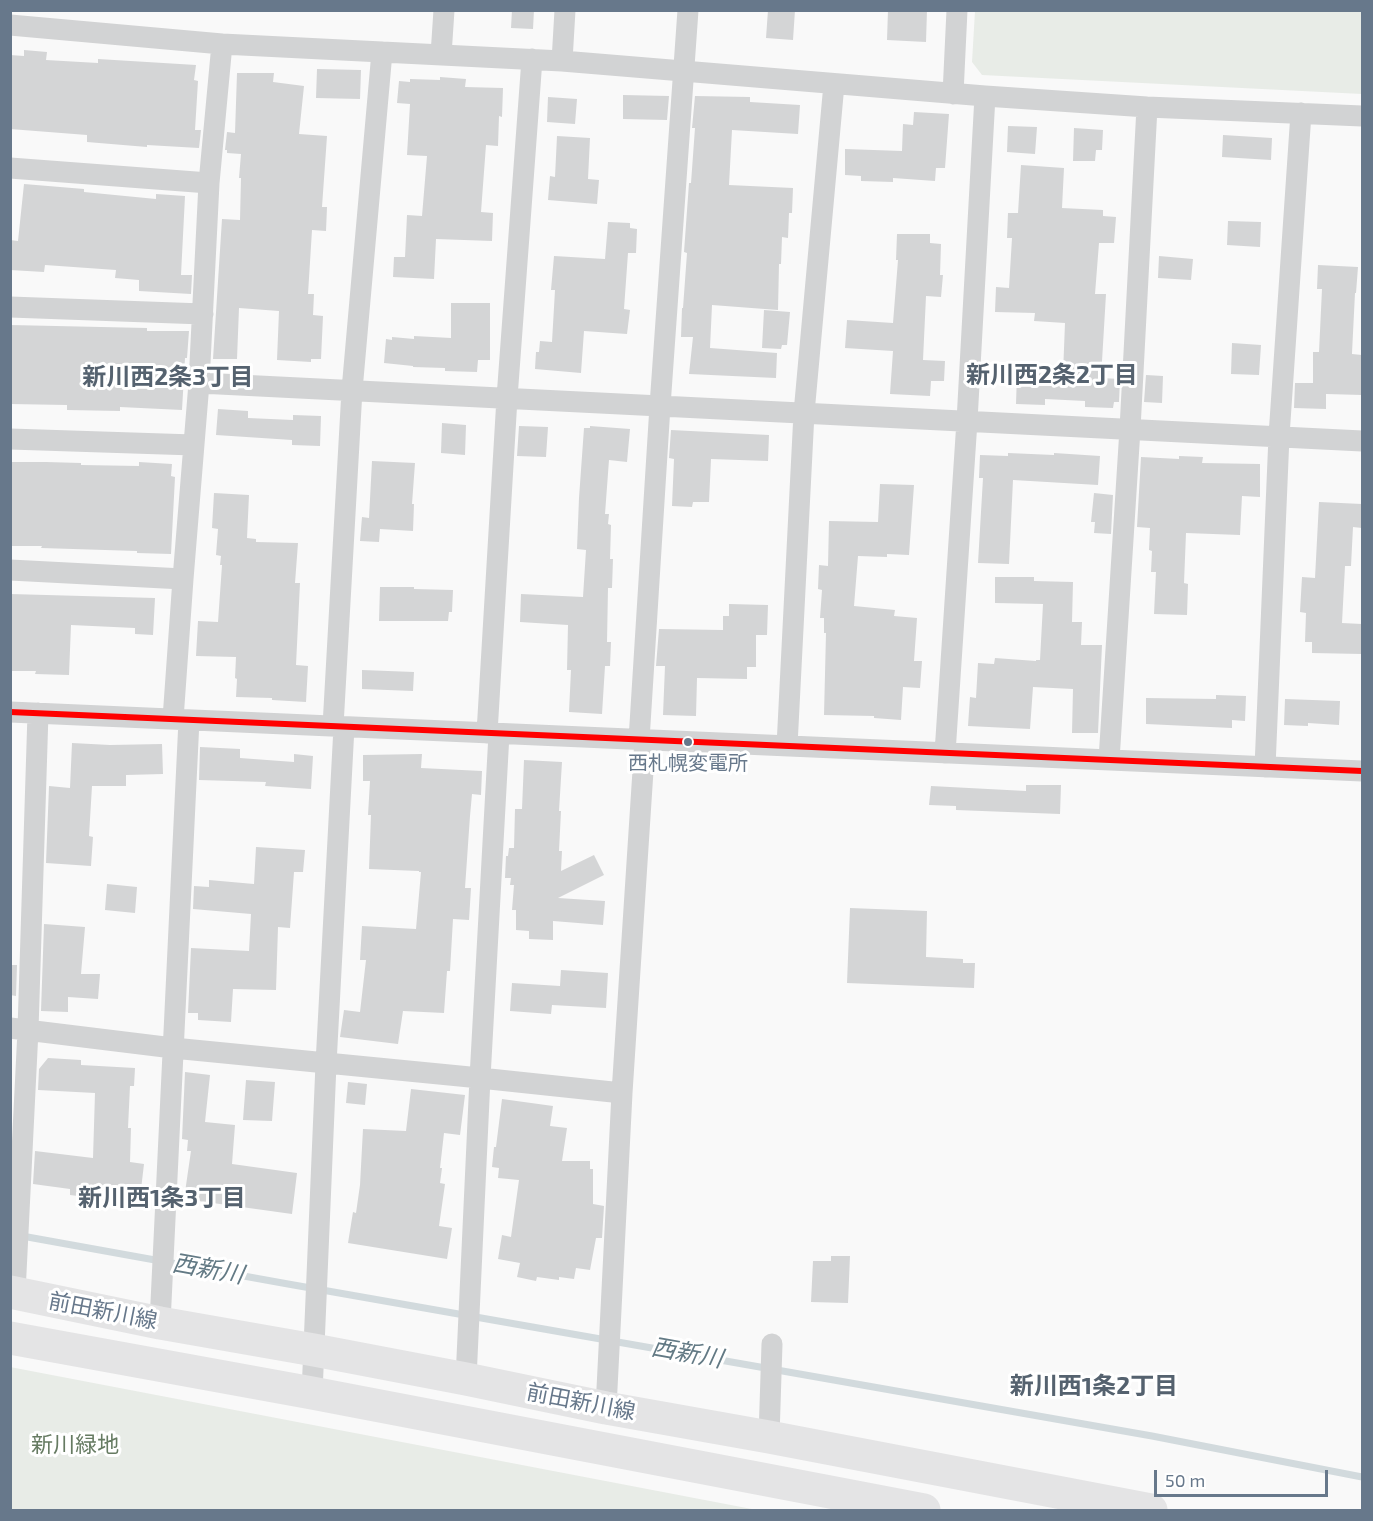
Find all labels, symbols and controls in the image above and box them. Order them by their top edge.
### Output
district label: 新川西2条2丁目 [966,361,1138,389]
district label: 新川西2条3丁目 [82,363,254,391]
marker: 西札幌変電所 [682,736,694,748]
place label: 西札幌変電所 [628,751,748,775]
district label: 新川西1条3丁目 [78,1184,246,1212]
water label: 西新川 [170,1249,246,1289]
street label: 前田新川線 [46,1288,160,1334]
water label: 西新川 [649,1333,725,1373]
district label: 新川西1条2丁目 [1010,1372,1178,1400]
street label: 前田新川線 [524,1379,638,1425]
park label: 新川緑地 [31,1432,119,1458]
scale bar [1157,1458,1331,1496]
text: 50 m [1165,1469,1205,1491]

